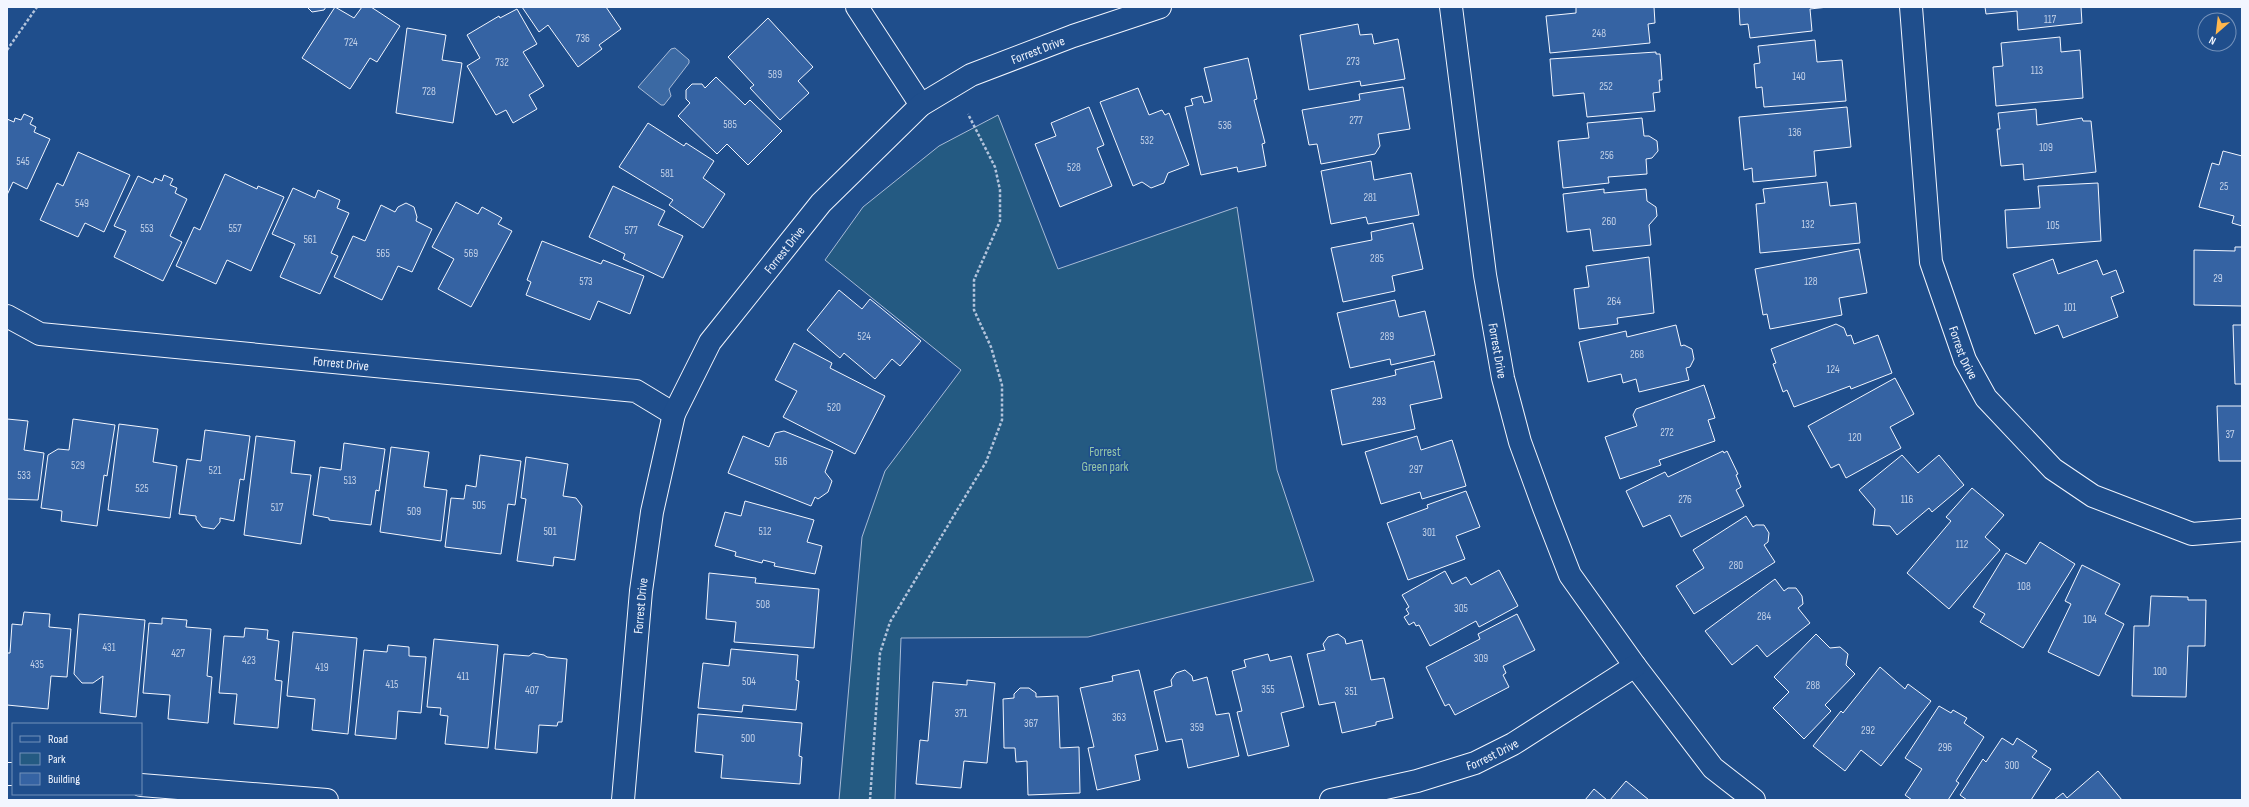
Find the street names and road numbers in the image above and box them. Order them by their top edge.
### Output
street label: Forrest Drive [1009,33,1067,68]
street label: Forrest Drive [761,223,809,277]
street label: Forrest Drive [1485,322,1510,380]
street label: Forrest Drive [1945,324,1981,382]
street label: Forrest Drive [312,353,370,374]
street label: Forrest Drive [630,577,652,634]
street label: Forrest Drive [1464,736,1522,774]

